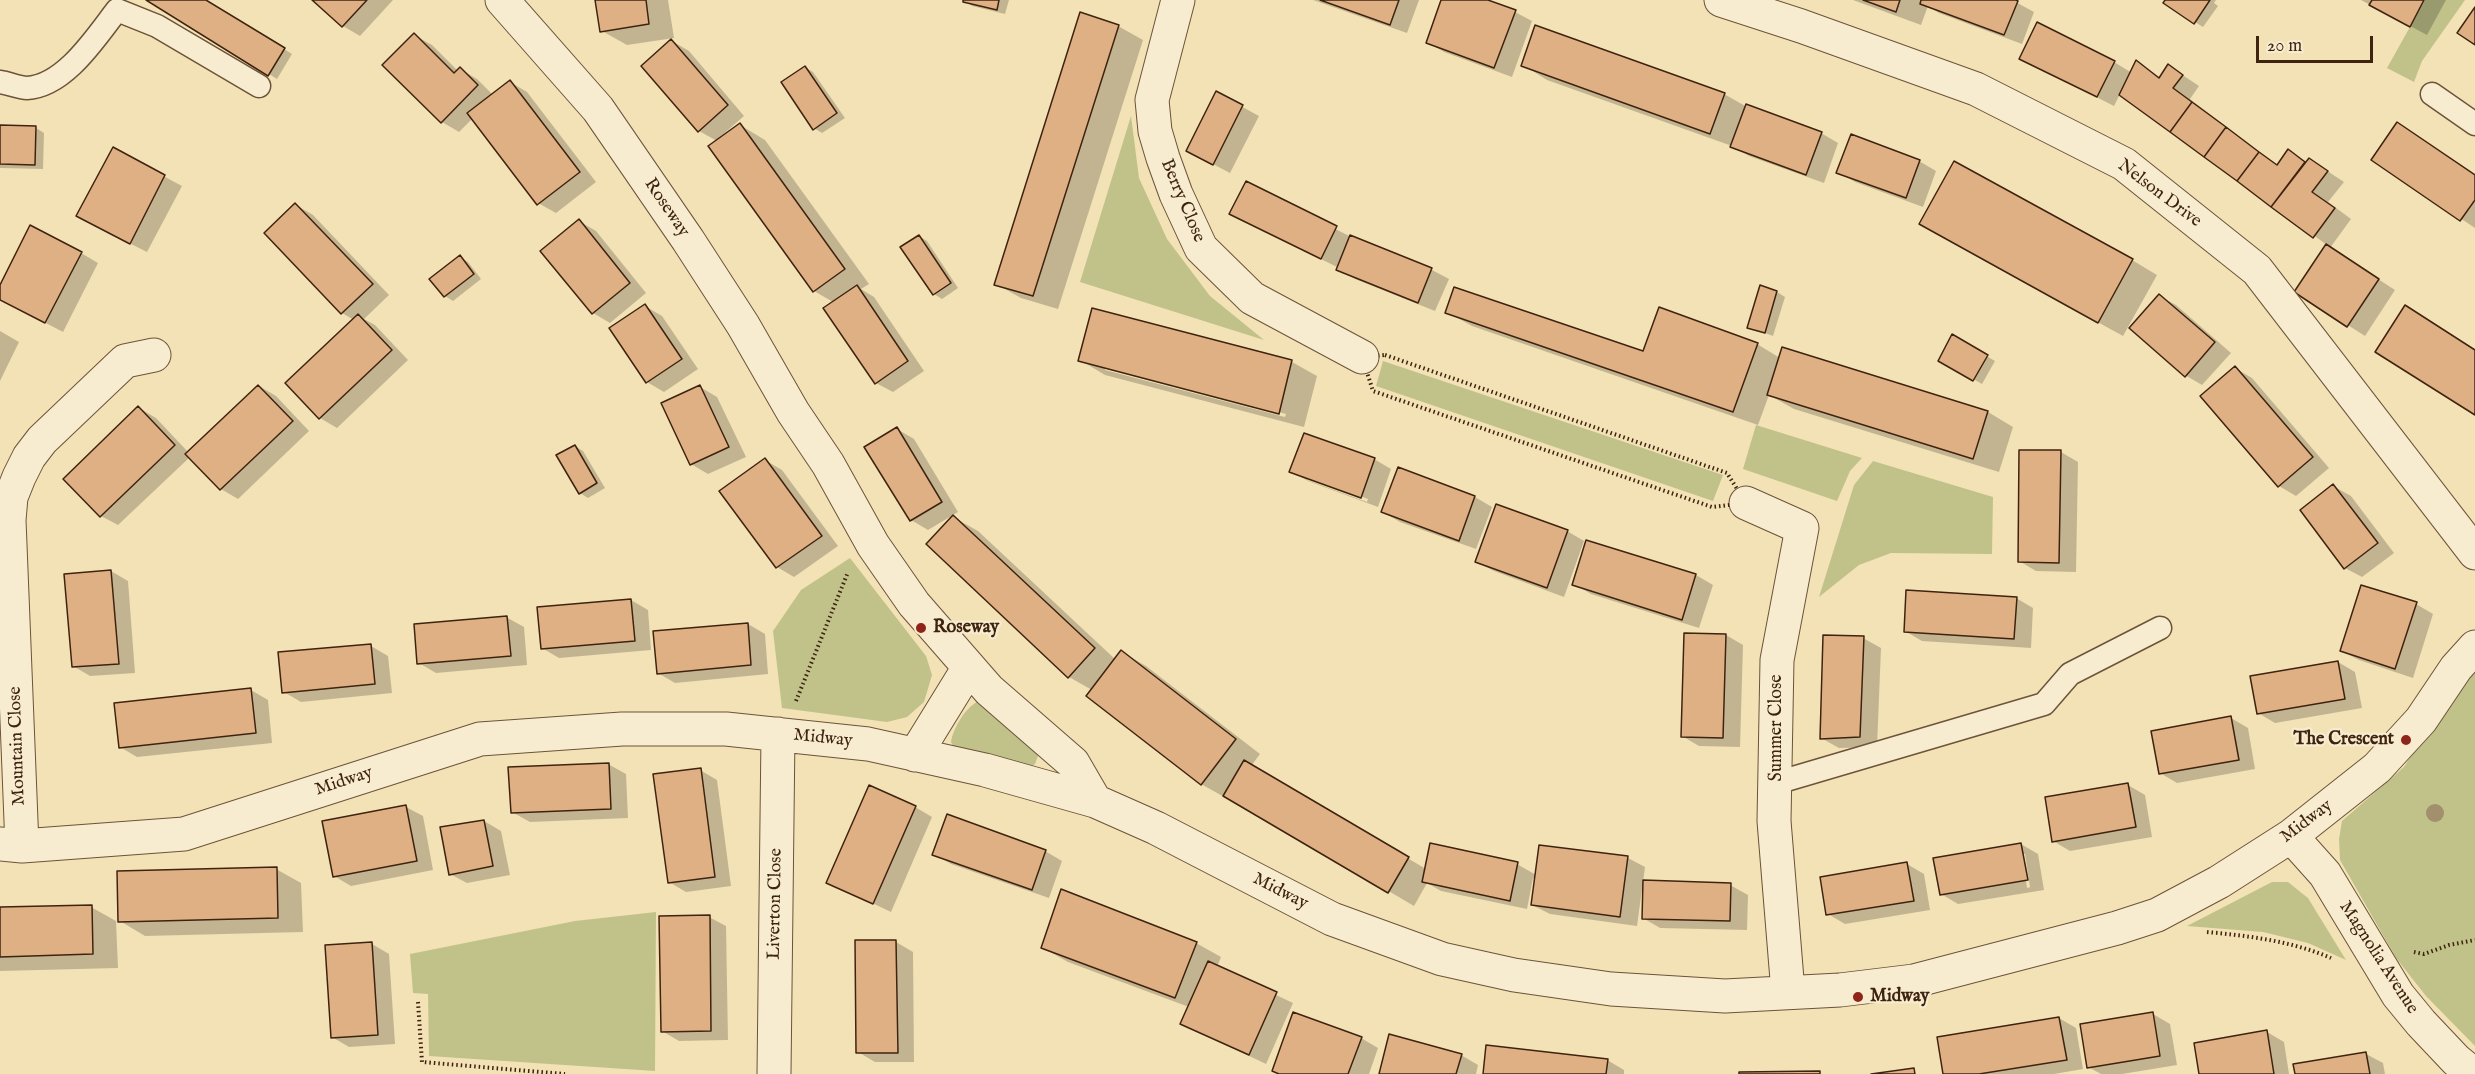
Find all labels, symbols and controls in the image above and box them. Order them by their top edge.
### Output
scale bar [2259,24,2376,62]
text: 20 m [2267,35,2302,58]
street label: Nelson Drive [2113,155,2205,233]
street label: Berry Close [1155,156,1209,246]
street label: Roseway [639,175,693,241]
place label: Roseway [933,617,999,639]
marker: Roseway [914,621,928,635]
street label: Summer Close [1766,674,1788,782]
street label: Mountain Close [5,686,31,806]
street label: Midway [792,725,854,753]
place label: The Crescent [2293,729,2394,751]
marker: The Crescent [2399,733,2413,747]
street label: Midway [312,763,376,801]
street label: Midway [2277,796,2337,848]
street label: Liverton Close [764,848,788,960]
street label: Midway [1249,869,1311,915]
street label: Magnolia Avenue [2334,898,2422,1018]
place label: Midway [1870,986,1929,1008]
marker: Midway [1851,990,1865,1004]

